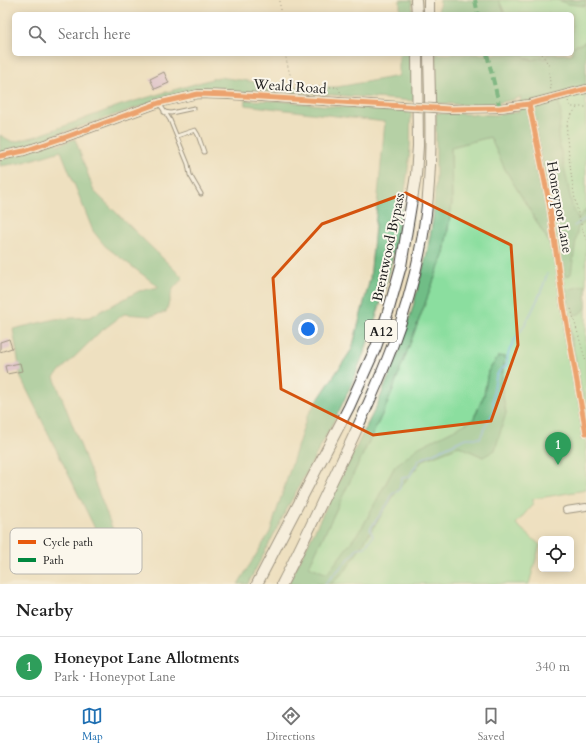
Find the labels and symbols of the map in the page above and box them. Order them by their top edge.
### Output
street label: Weald Road [252,74,328,99]
street label: Honeypot Lane [542,160,577,255]
street label: Brentwood Bypass [368,191,409,303]
your location [298,319,318,339]
road number: A12 [365,320,397,342]
pin: 1 [545,432,571,465]
legend [10,528,142,574]
text: Cycle path [43,535,93,550]
text: Path [43,553,64,568]

